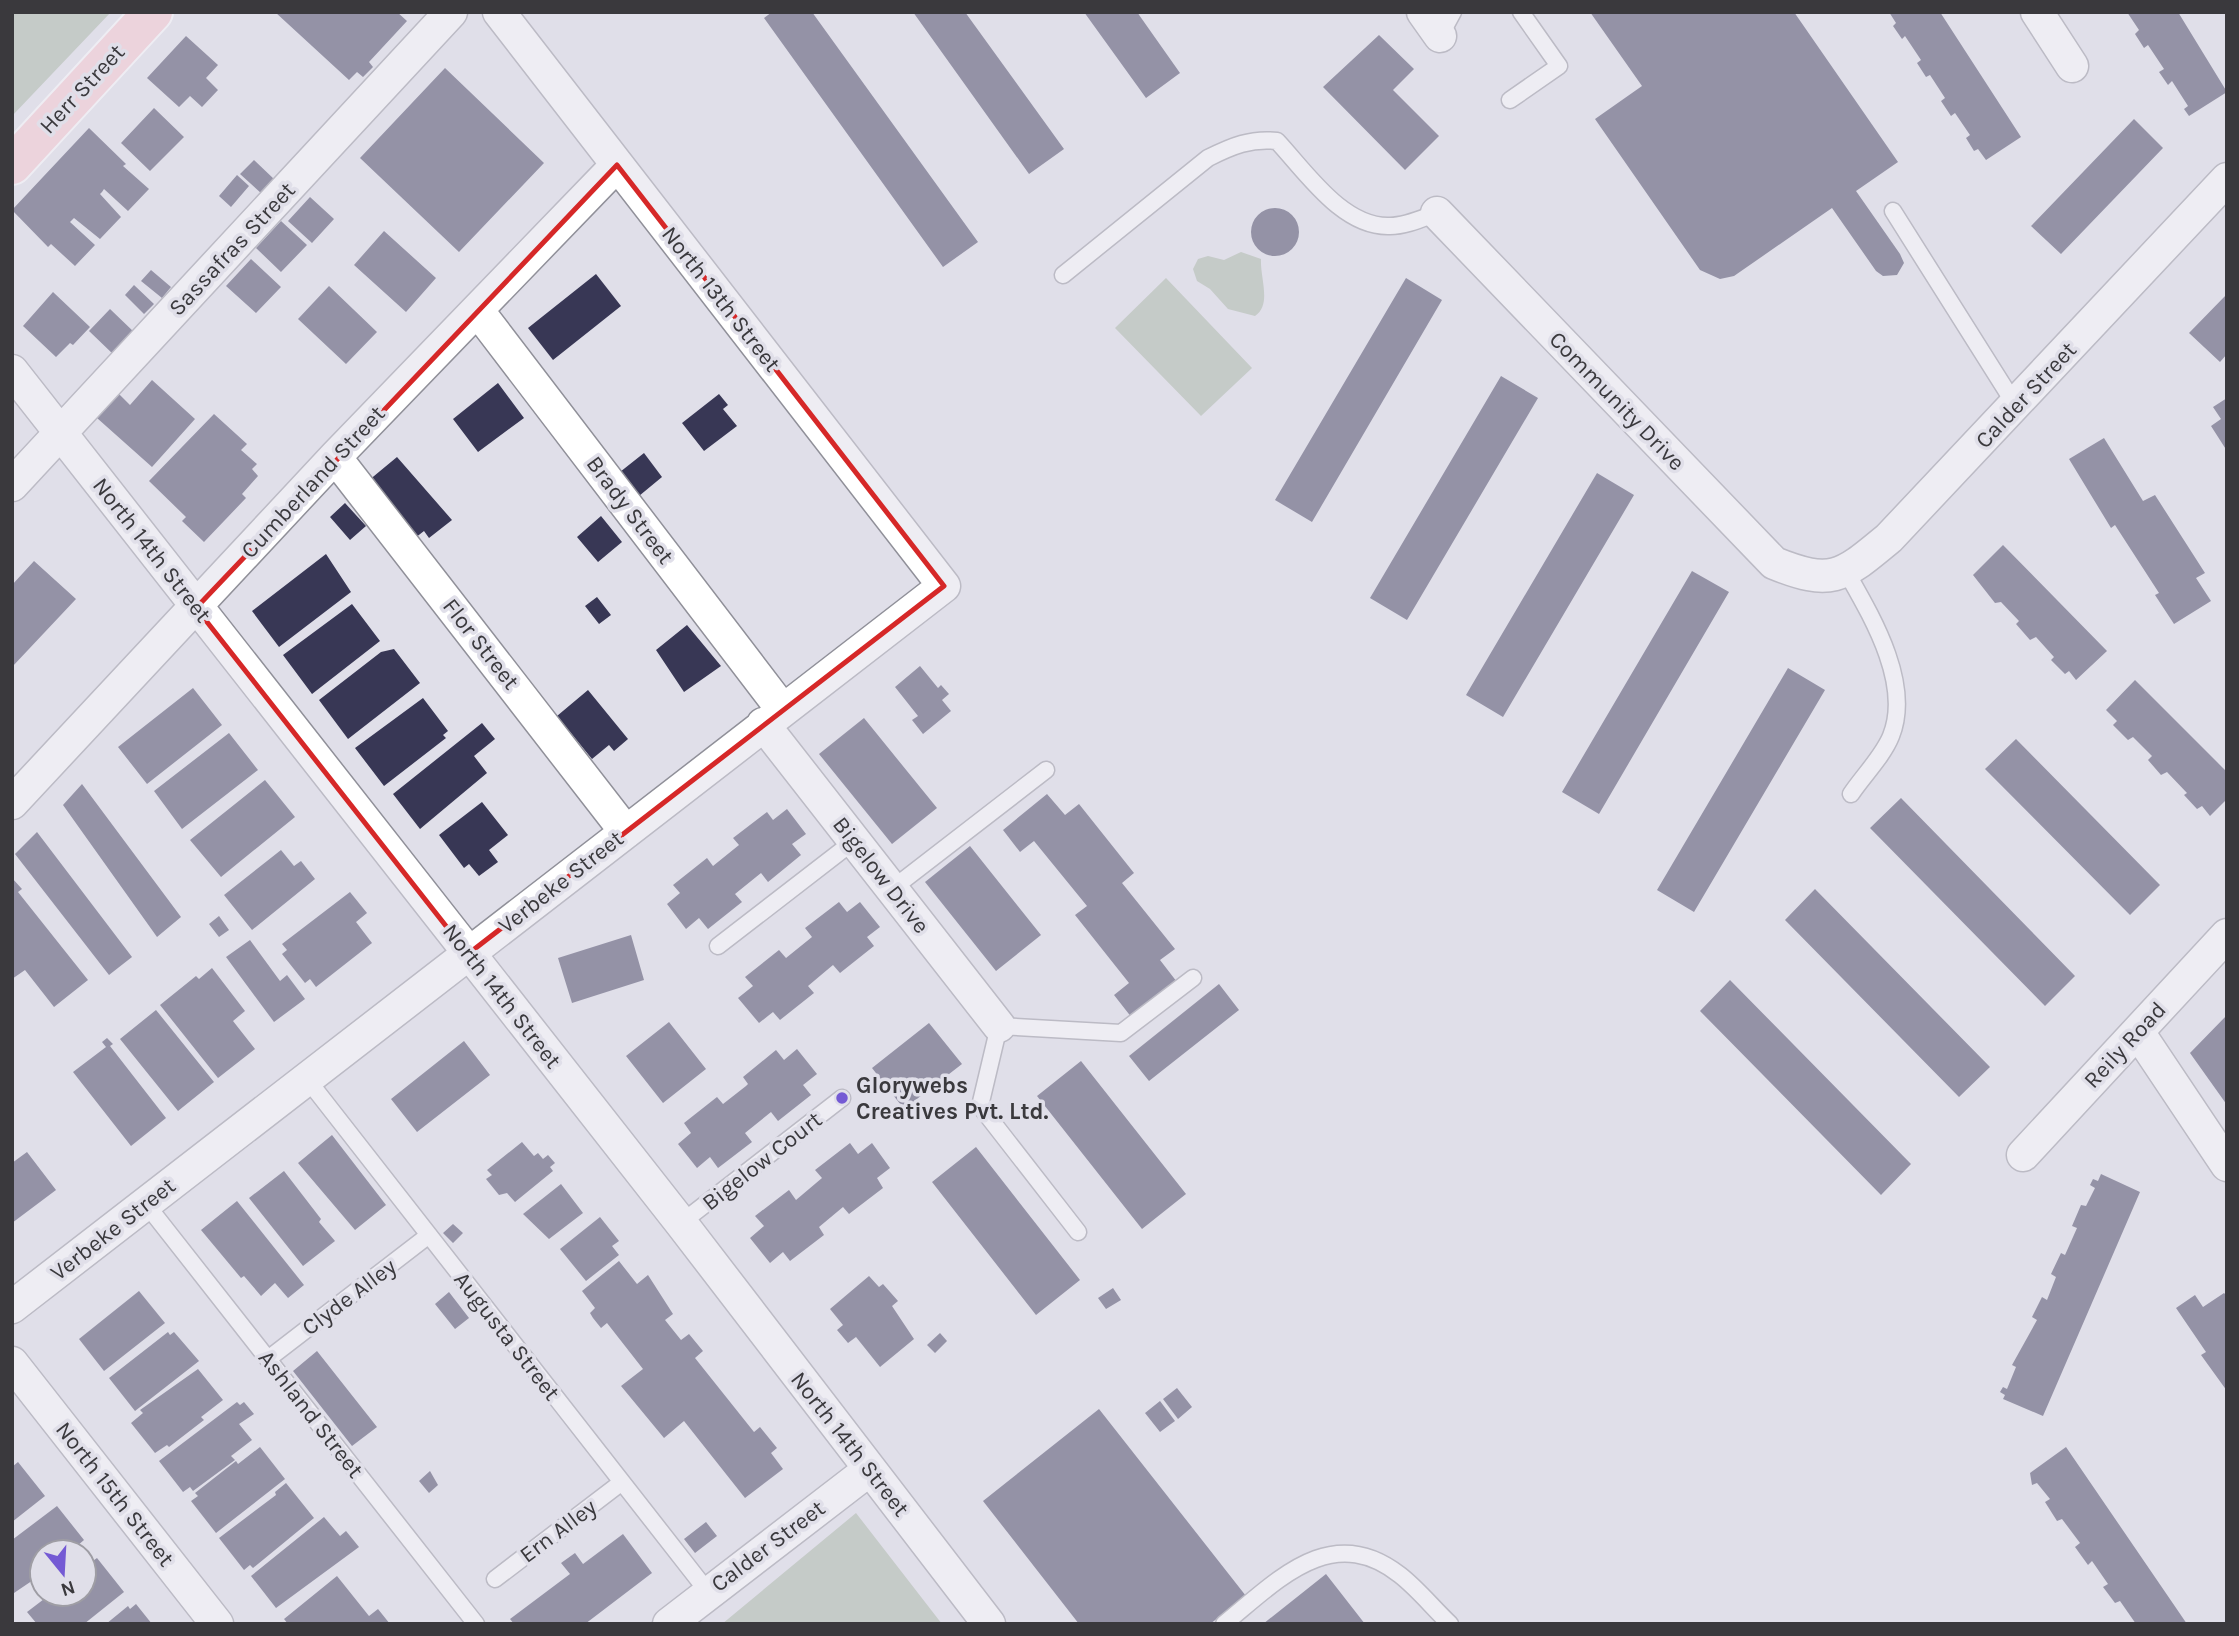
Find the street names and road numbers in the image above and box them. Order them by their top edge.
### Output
street label: Herr Street [34,38,130,139]
street label: Sassafras Street [163,176,301,321]
street label: North 13th Street [656,221,786,377]
street label: Community Drive [1544,326,1690,476]
street label: Calder Street [1970,336,2082,454]
street label: Cumberland Street [235,400,391,564]
street label: Brady Street [581,451,680,570]
street label: North 14th Street [87,472,217,628]
street label: Flor Street [437,593,525,695]
street label: Bigelow Drive [827,811,935,939]
street label: Verbeke Street [493,825,629,939]
street label: North 14th Street [437,918,567,1074]
street label: Reily Road [2078,996,2172,1094]
street label: Bigelow Court [697,1106,828,1216]
street label: Verbeke Street [45,1172,181,1286]
street label: Clyde Alley [297,1253,402,1341]
street label: Augusta Street [448,1266,566,1406]
street label: Ashland Street [253,1345,369,1483]
street label: North 14th Street [785,1366,915,1522]
street label: North 15th Street [50,1416,180,1572]
street label: Ern Alley [514,1493,602,1569]
street label: Calder Street [706,1494,831,1598]

